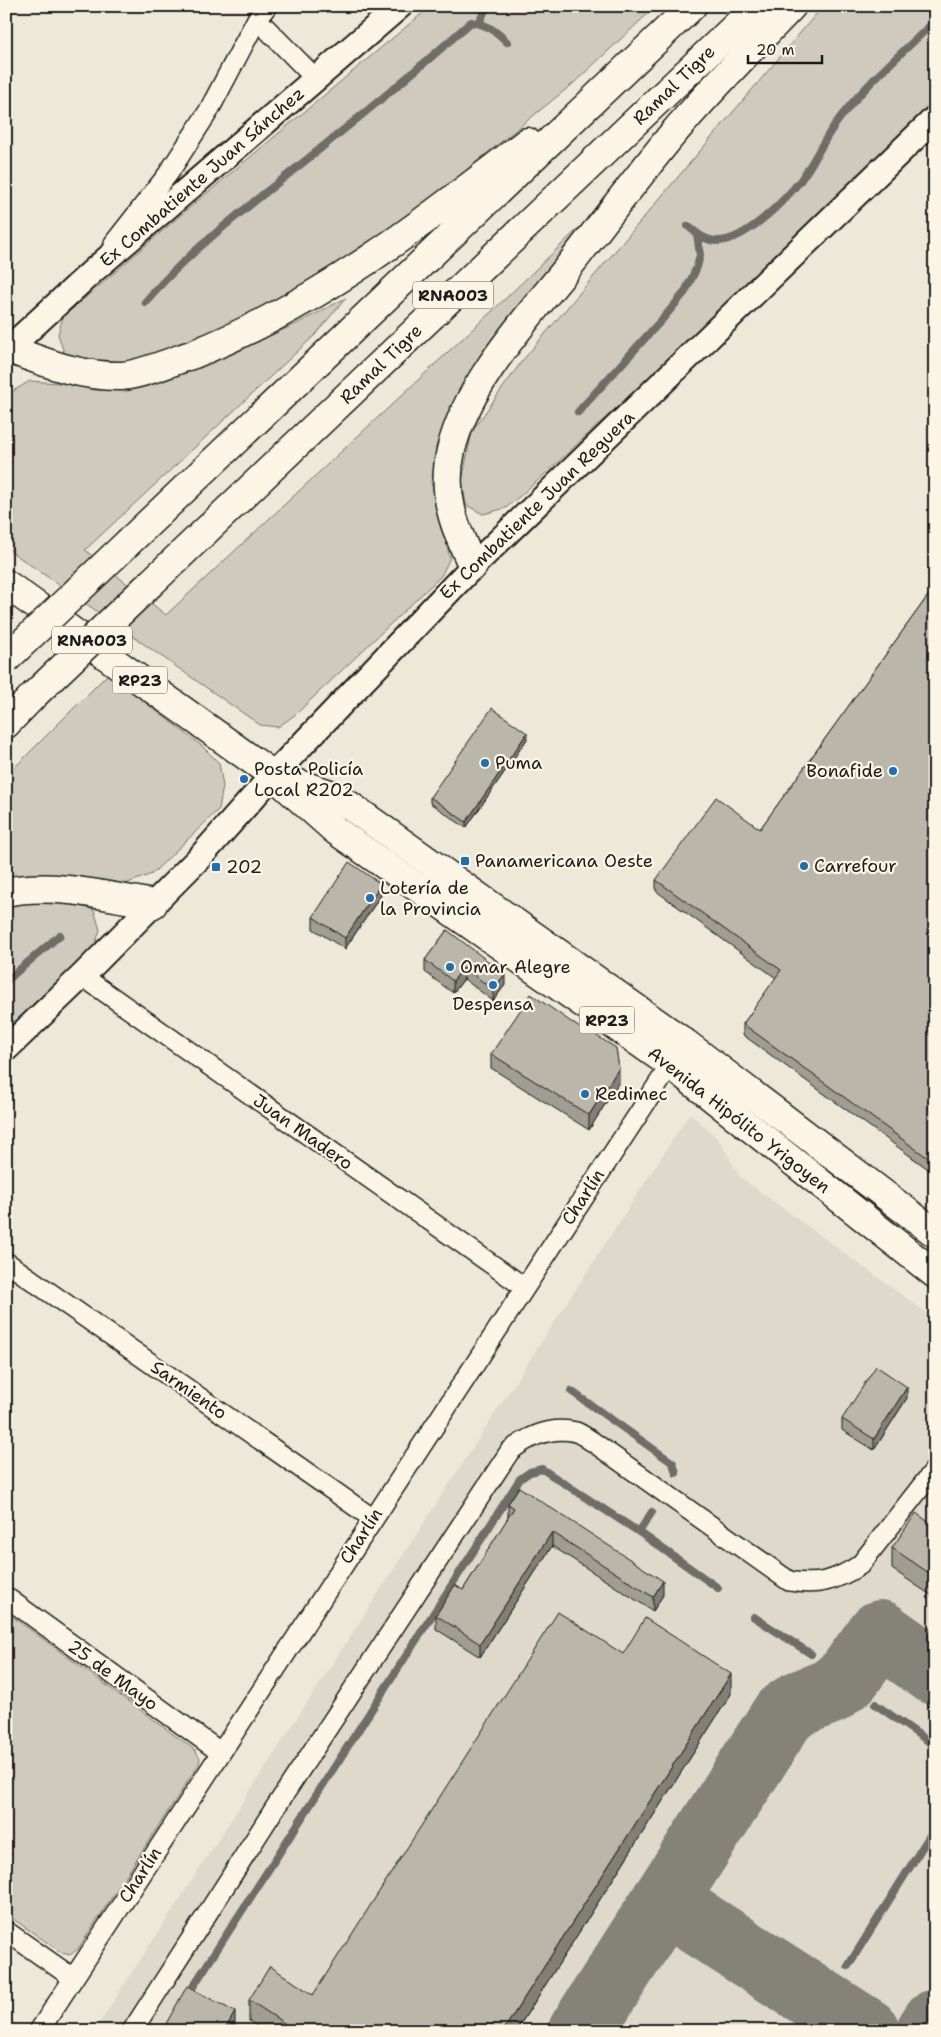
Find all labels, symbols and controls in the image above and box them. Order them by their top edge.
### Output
scale bar [748,32,822,64]
street label: Ramal Tigre [628,40,720,130]
text: 20 m [756,40,795,60]
street label: Ex Combatiente Juan Sánchez [95,81,309,273]
road number: RNA003 [413,282,493,308]
street label: Ramal Tigre [335,319,427,409]
street label: Ex Combatiente Juan Reguera [434,405,640,605]
road number: RNA003 [52,626,132,654]
road number: RP23 [112,666,168,694]
place label: Puma [495,751,542,775]
place label: Posta Policía Local R202 [254,757,363,802]
marker: Puma [479,757,491,769]
place label: Bonafide [806,759,883,783]
marker: Bonafide [887,765,899,777]
marker: Posta Policía Local R202 [238,773,250,785]
place label: Panamericana Oeste [475,849,653,873]
place label: Carrefour [814,854,897,878]
place label: 202 [226,855,262,879]
marker: Panamericana Oeste [459,855,471,867]
marker: Carrefour [798,860,810,872]
marker: 202 [210,861,222,873]
place label: Lotería de la Provincia [380,876,481,921]
marker: Lotería de la Provincia [364,892,376,904]
place label: Omar Alegre [460,955,571,979]
marker: Omar Alegre [444,961,456,973]
marker: Despensa [487,979,499,991]
place label: Despensa [452,992,534,1016]
road number: RP23 [580,1006,634,1034]
street label: Avenida Hipólito Yrigoyen [643,1041,835,1199]
place label: Redimec [595,1082,668,1106]
marker: Redimec [579,1088,591,1100]
street label: Juan Madero [248,1089,358,1175]
street label: Charlín [556,1164,610,1230]
street label: Sarmiento [146,1355,232,1425]
street label: Charlín [334,1503,388,1569]
street label: 25 de Mayo [63,1634,163,1716]
street label: Charlín [113,1842,167,1908]

